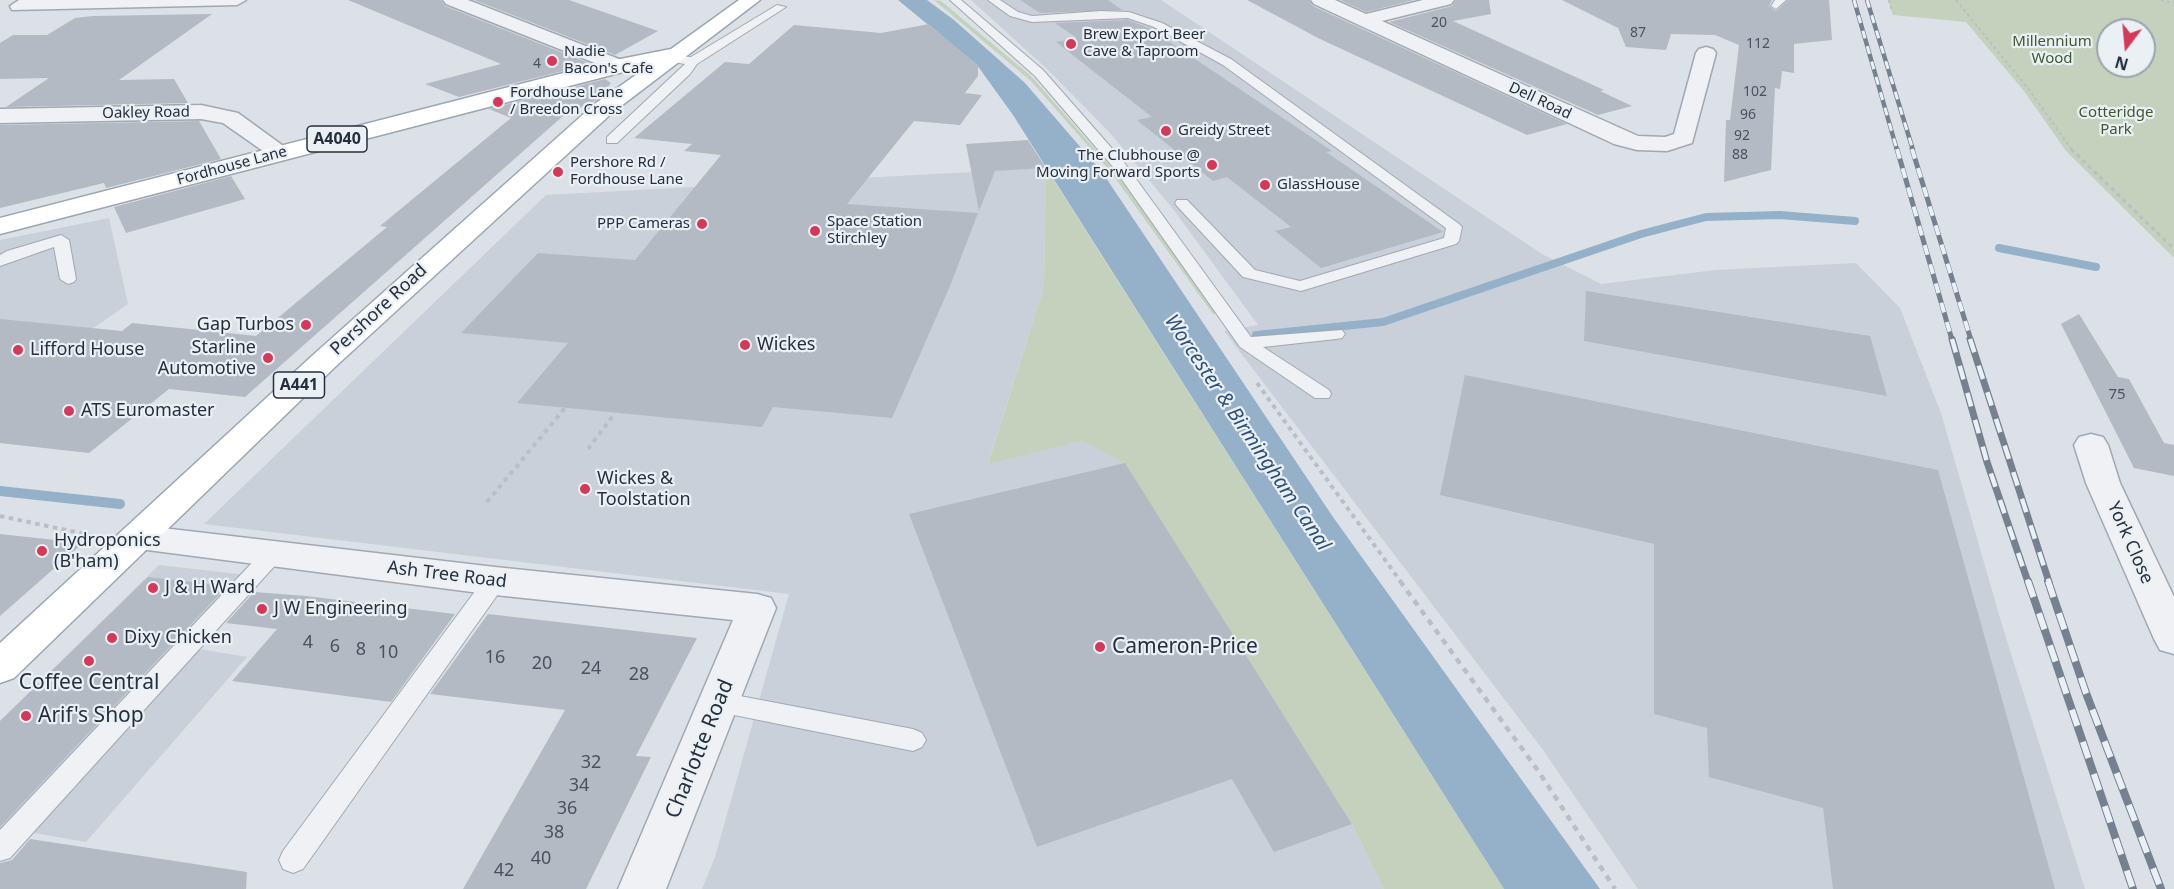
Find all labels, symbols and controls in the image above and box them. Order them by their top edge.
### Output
house number: 20 [1431,15,1447,31]
north arrow [2096,18,2156,78]
house number: 87 [1630,25,1646,41]
place label: Brew Export Beer Cave & Taproom [1083,26,1205,61]
park label: Millennium Wood [2012,33,2092,68]
house number: 112 [1746,36,1770,52]
marker: Brew Export Beer Cave & Taproom [1064,37,1078,51]
place label: Nadie Bacon's Cafe [564,43,653,78]
text: N [2112,51,2131,76]
marker: Nadie Bacon's Cafe [545,54,559,68]
house number: 4 [533,56,541,72]
street label: Dell Road [1506,79,1574,123]
place label: Fordhouse Lane / Breedon Cross [510,84,623,119]
house number: 102 [1743,84,1767,100]
marker: Fordhouse Lane / Breedon Cross [491,95,505,109]
street label: Oakley Road [102,103,190,123]
park label: Cotteridge Park [2079,104,2153,139]
house number: 96 [1740,107,1756,123]
place label: Greidy Street [1178,122,1270,140]
marker: Greidy Street [1159,124,1173,138]
road number: A4040 [307,126,367,152]
house number: 92 [1734,128,1750,144]
street label: Fordhouse Lane [175,143,289,189]
place label: The Clubhouse @ Moving Forward Sports [1036,147,1200,182]
house number: 88 [1732,147,1748,163]
place label: Pershore Rd / Fordhouse Lane [570,154,683,189]
marker: The Clubhouse @ Moving Forward Sports [1205,158,1219,172]
marker: Pershore Rd / Fordhouse Lane [551,165,565,179]
place label: GlassHouse [1277,176,1360,194]
marker: GlassHouse [1258,178,1272,192]
place label: Space Station Stirchley [827,213,922,248]
place label: PPP Cameras [597,215,690,233]
marker: PPP Cameras [695,217,709,231]
marker: Space Station Stirchley [808,224,822,238]
street label: Pershore Road [326,260,432,360]
water label: Worcester & Birmingham Canal [1159,310,1335,556]
place label: Gap Turbos [197,314,294,336]
marker: Gap Turbos [299,318,313,332]
place label: Wickes [757,334,815,356]
place label: Starline Automotive [158,337,256,380]
marker: Wickes [738,338,752,352]
place label: Lifford House [30,339,144,361]
marker: Lifford House [11,343,25,357]
marker: Starline Automotive [261,351,275,365]
road number: A441 [274,372,324,398]
house number: 75 [2108,386,2126,404]
place label: ATS Euromaster [81,400,215,422]
marker: ATS Euromaster [62,404,76,418]
place label: Wickes & Toolstation [597,468,691,510]
marker: Wickes & Toolstation [578,482,592,496]
street label: York Close [2102,499,2158,587]
place label: Hydroponics (B'ham) [54,530,161,572]
marker: Hydroponics (B'ham) [35,544,49,558]
street label: Ash Tree Road [386,557,508,593]
place label: J & H Ward [165,577,255,599]
marker: J & H Ward [146,581,160,595]
place label: J W Engineering [274,598,408,620]
marker: J W Engineering [255,602,269,616]
place label: Dixy Chicken [124,627,232,649]
marker: Dixy Chicken [105,631,119,645]
house number: 4 [303,632,313,654]
place label: Cameron-Price [1112,634,1258,660]
house number: 6 [330,636,340,658]
house number: 8 [356,639,366,661]
marker: Cameron-Price [1093,640,1107,654]
house number: 10 [378,642,398,664]
house number: 16 [485,647,505,669]
house number: 20 [532,653,552,675]
marker: Coffee Central [82,654,96,668]
house number: 24 [581,658,601,680]
house number: 28 [629,664,649,686]
place label: Coffee Central [19,670,159,696]
street label: Charlotte Road [661,676,739,822]
place label: Arif's Shop [38,703,144,729]
marker: Arif's Shop [19,709,33,723]
house number: 32 [581,752,601,774]
house number: 34 [569,775,589,797]
house number: 36 [557,798,577,820]
house number: 38 [544,822,564,844]
house number: 40 [531,848,551,870]
house number: 42 [494,860,514,882]

